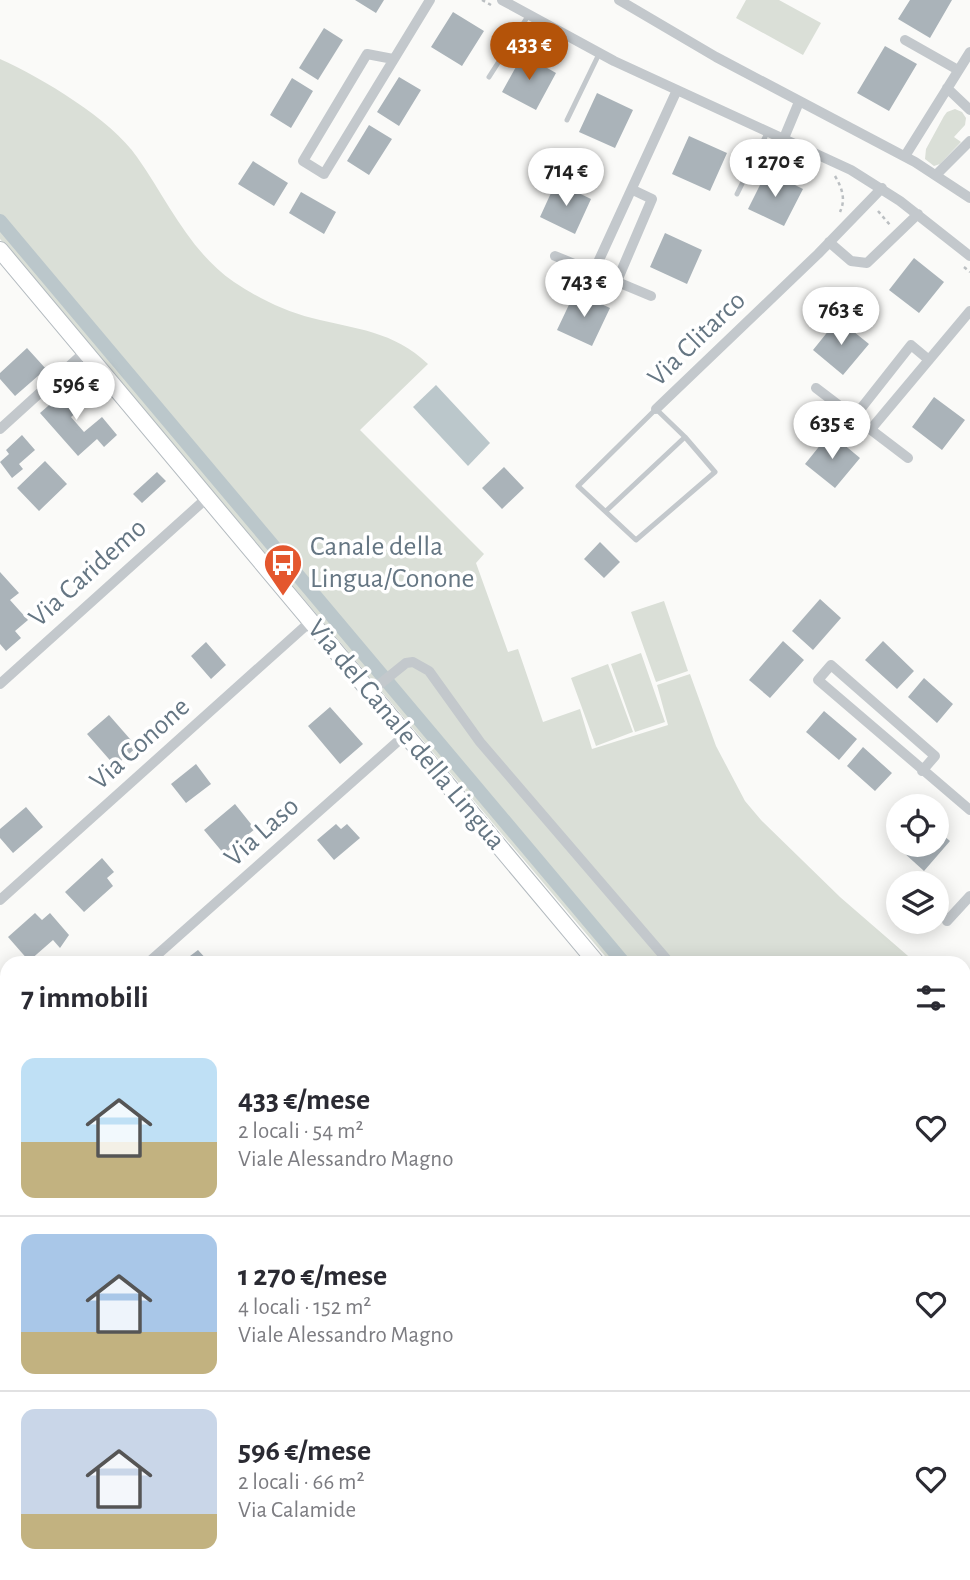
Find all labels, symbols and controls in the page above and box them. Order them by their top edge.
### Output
pin: 433 € [480,22,578,82]
text: 433 € [506,33,552,56]
pin: 1 270 € [710,140,840,199]
pin: 714 € [517,148,615,208]
text: 1 270 € [746,150,804,173]
text: 714 € [544,159,588,182]
pin: 743 € [535,260,633,319]
text: 743 € [561,270,607,293]
street label: Via Clitarco [643,286,751,392]
pin: 763 € [792,288,890,347]
text: 763 € [818,298,864,321]
pin: 596 € [27,362,125,422]
text: 596 € [53,373,99,396]
pin: 635 € [783,402,881,461]
text: 635 € [809,412,855,435]
street label: Via Caridemo [24,514,152,632]
place label: Canale della Lingua/Conone [310,533,475,593]
bus stop icon: Canale della Lingua/Conone [262,542,304,597]
street label: Via del Canale della Lingua [302,615,510,855]
street label: Via Conone [85,692,195,796]
street label: Via Laso [220,792,304,872]
map controls [886,794,949,934]
button: locate [886,794,949,857]
button: layers [886,871,949,934]
icon: filters [912,979,950,1017]
text: 7 immobili [21,983,149,1013]
text: 433 €/mese [238,1085,370,1115]
icon: home [77,1086,161,1170]
icon: heart [912,1109,950,1147]
text: 2 locali · 54 m² [238,1120,364,1143]
text: Viale Alessandro Magno [238,1148,453,1171]
text: 1 270 €/mese [238,1261,387,1291]
icon: home [77,1262,161,1346]
icon: heart [912,1285,950,1323]
text: 4 locali · 152 m² [238,1296,371,1319]
text: Viale Alessandro Magno [238,1324,453,1347]
text: 596 €/mese [238,1436,371,1466]
icon: home [77,1437,161,1521]
icon: heart [912,1460,950,1498]
text: 2 locali · 66 m² [238,1471,364,1494]
text: Via Calamide [238,1499,356,1522]

